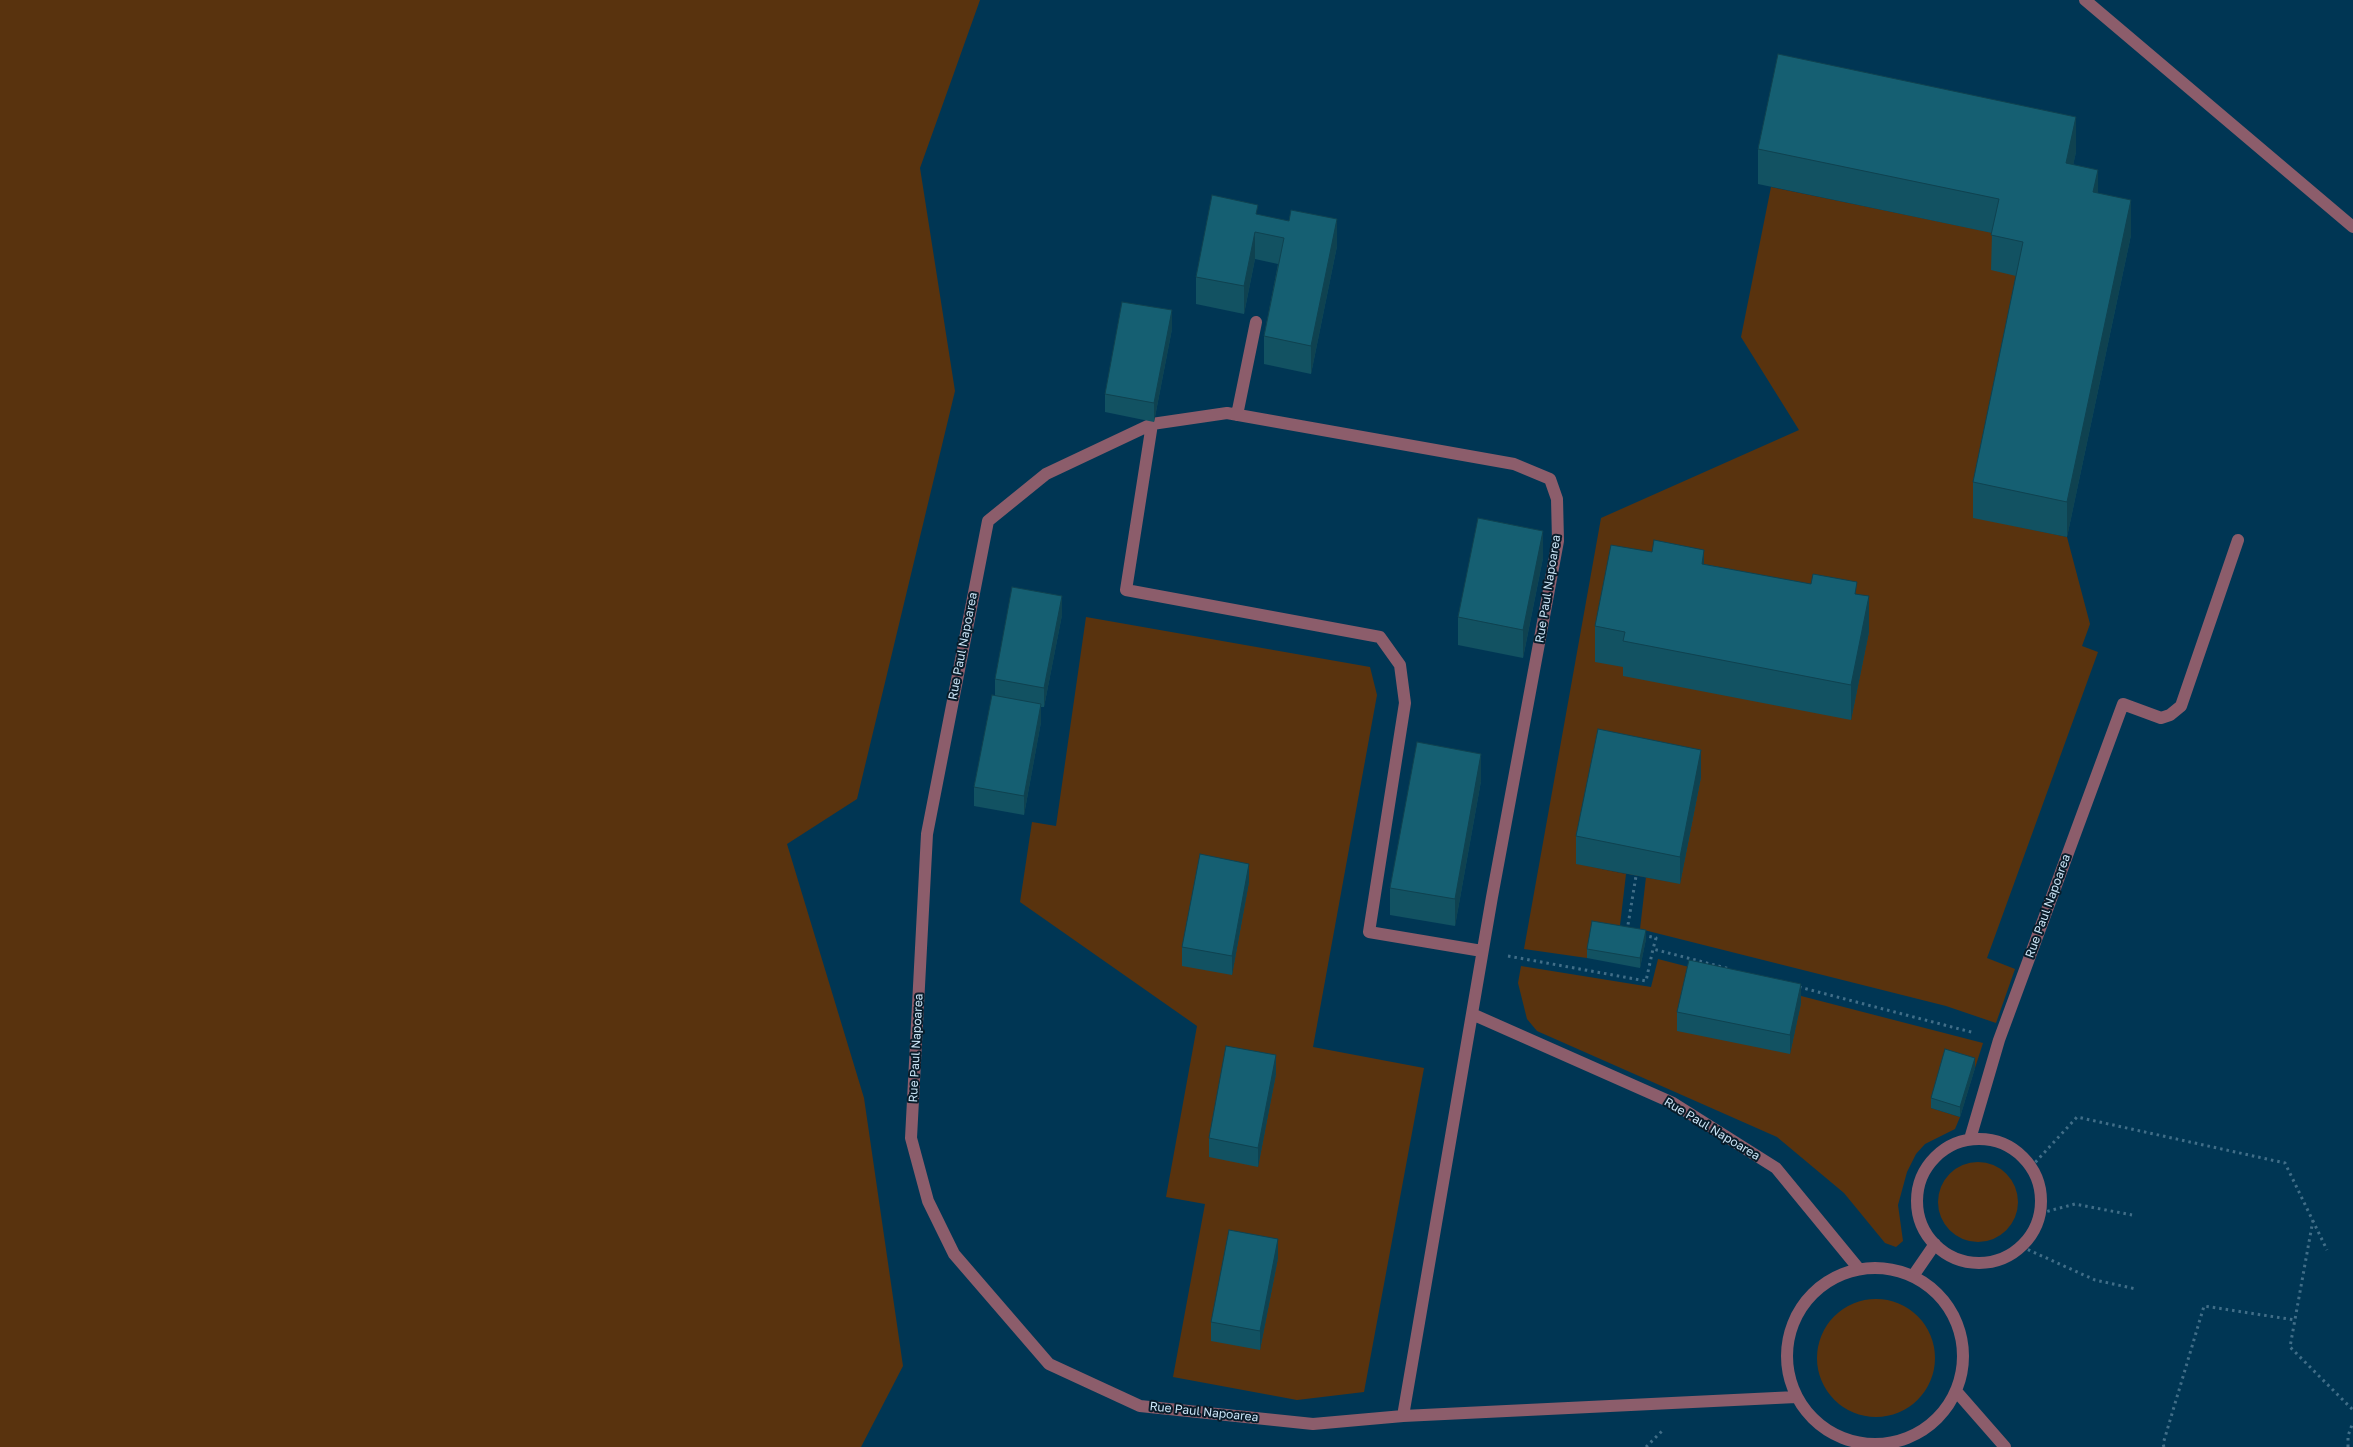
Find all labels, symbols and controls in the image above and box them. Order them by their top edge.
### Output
street label: Rue Paul Napoarea [1532,534,1564,644]
street label: Rue Paul Napoarea [946,591,980,701]
street label: Rue Paul Napoarea [2023,852,2073,960]
street label: Rue Paul Napoarea [906,993,926,1103]
street label: Rue Paul Napoarea [1661,1095,1763,1163]
street label: Rue Paul Napoarea [1149,1399,1259,1425]

